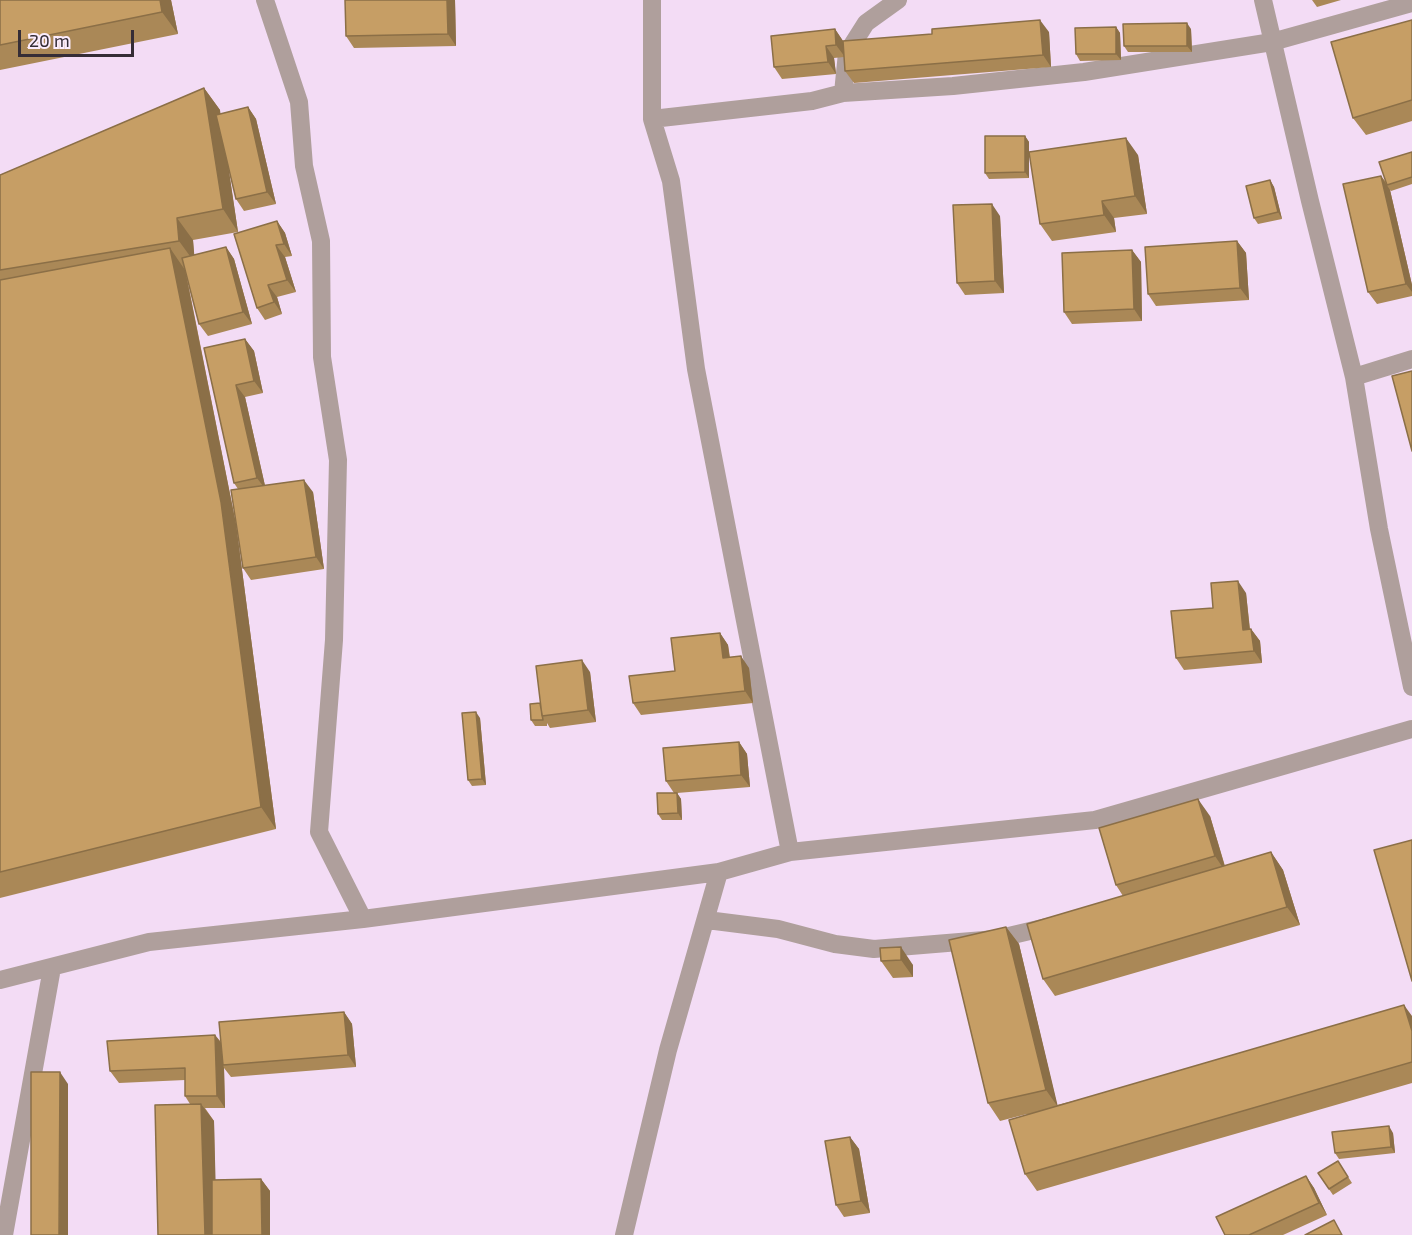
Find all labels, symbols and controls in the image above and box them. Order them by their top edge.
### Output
scale bar [21,18,136,56]
text: 20 m [29,29,70,51]

